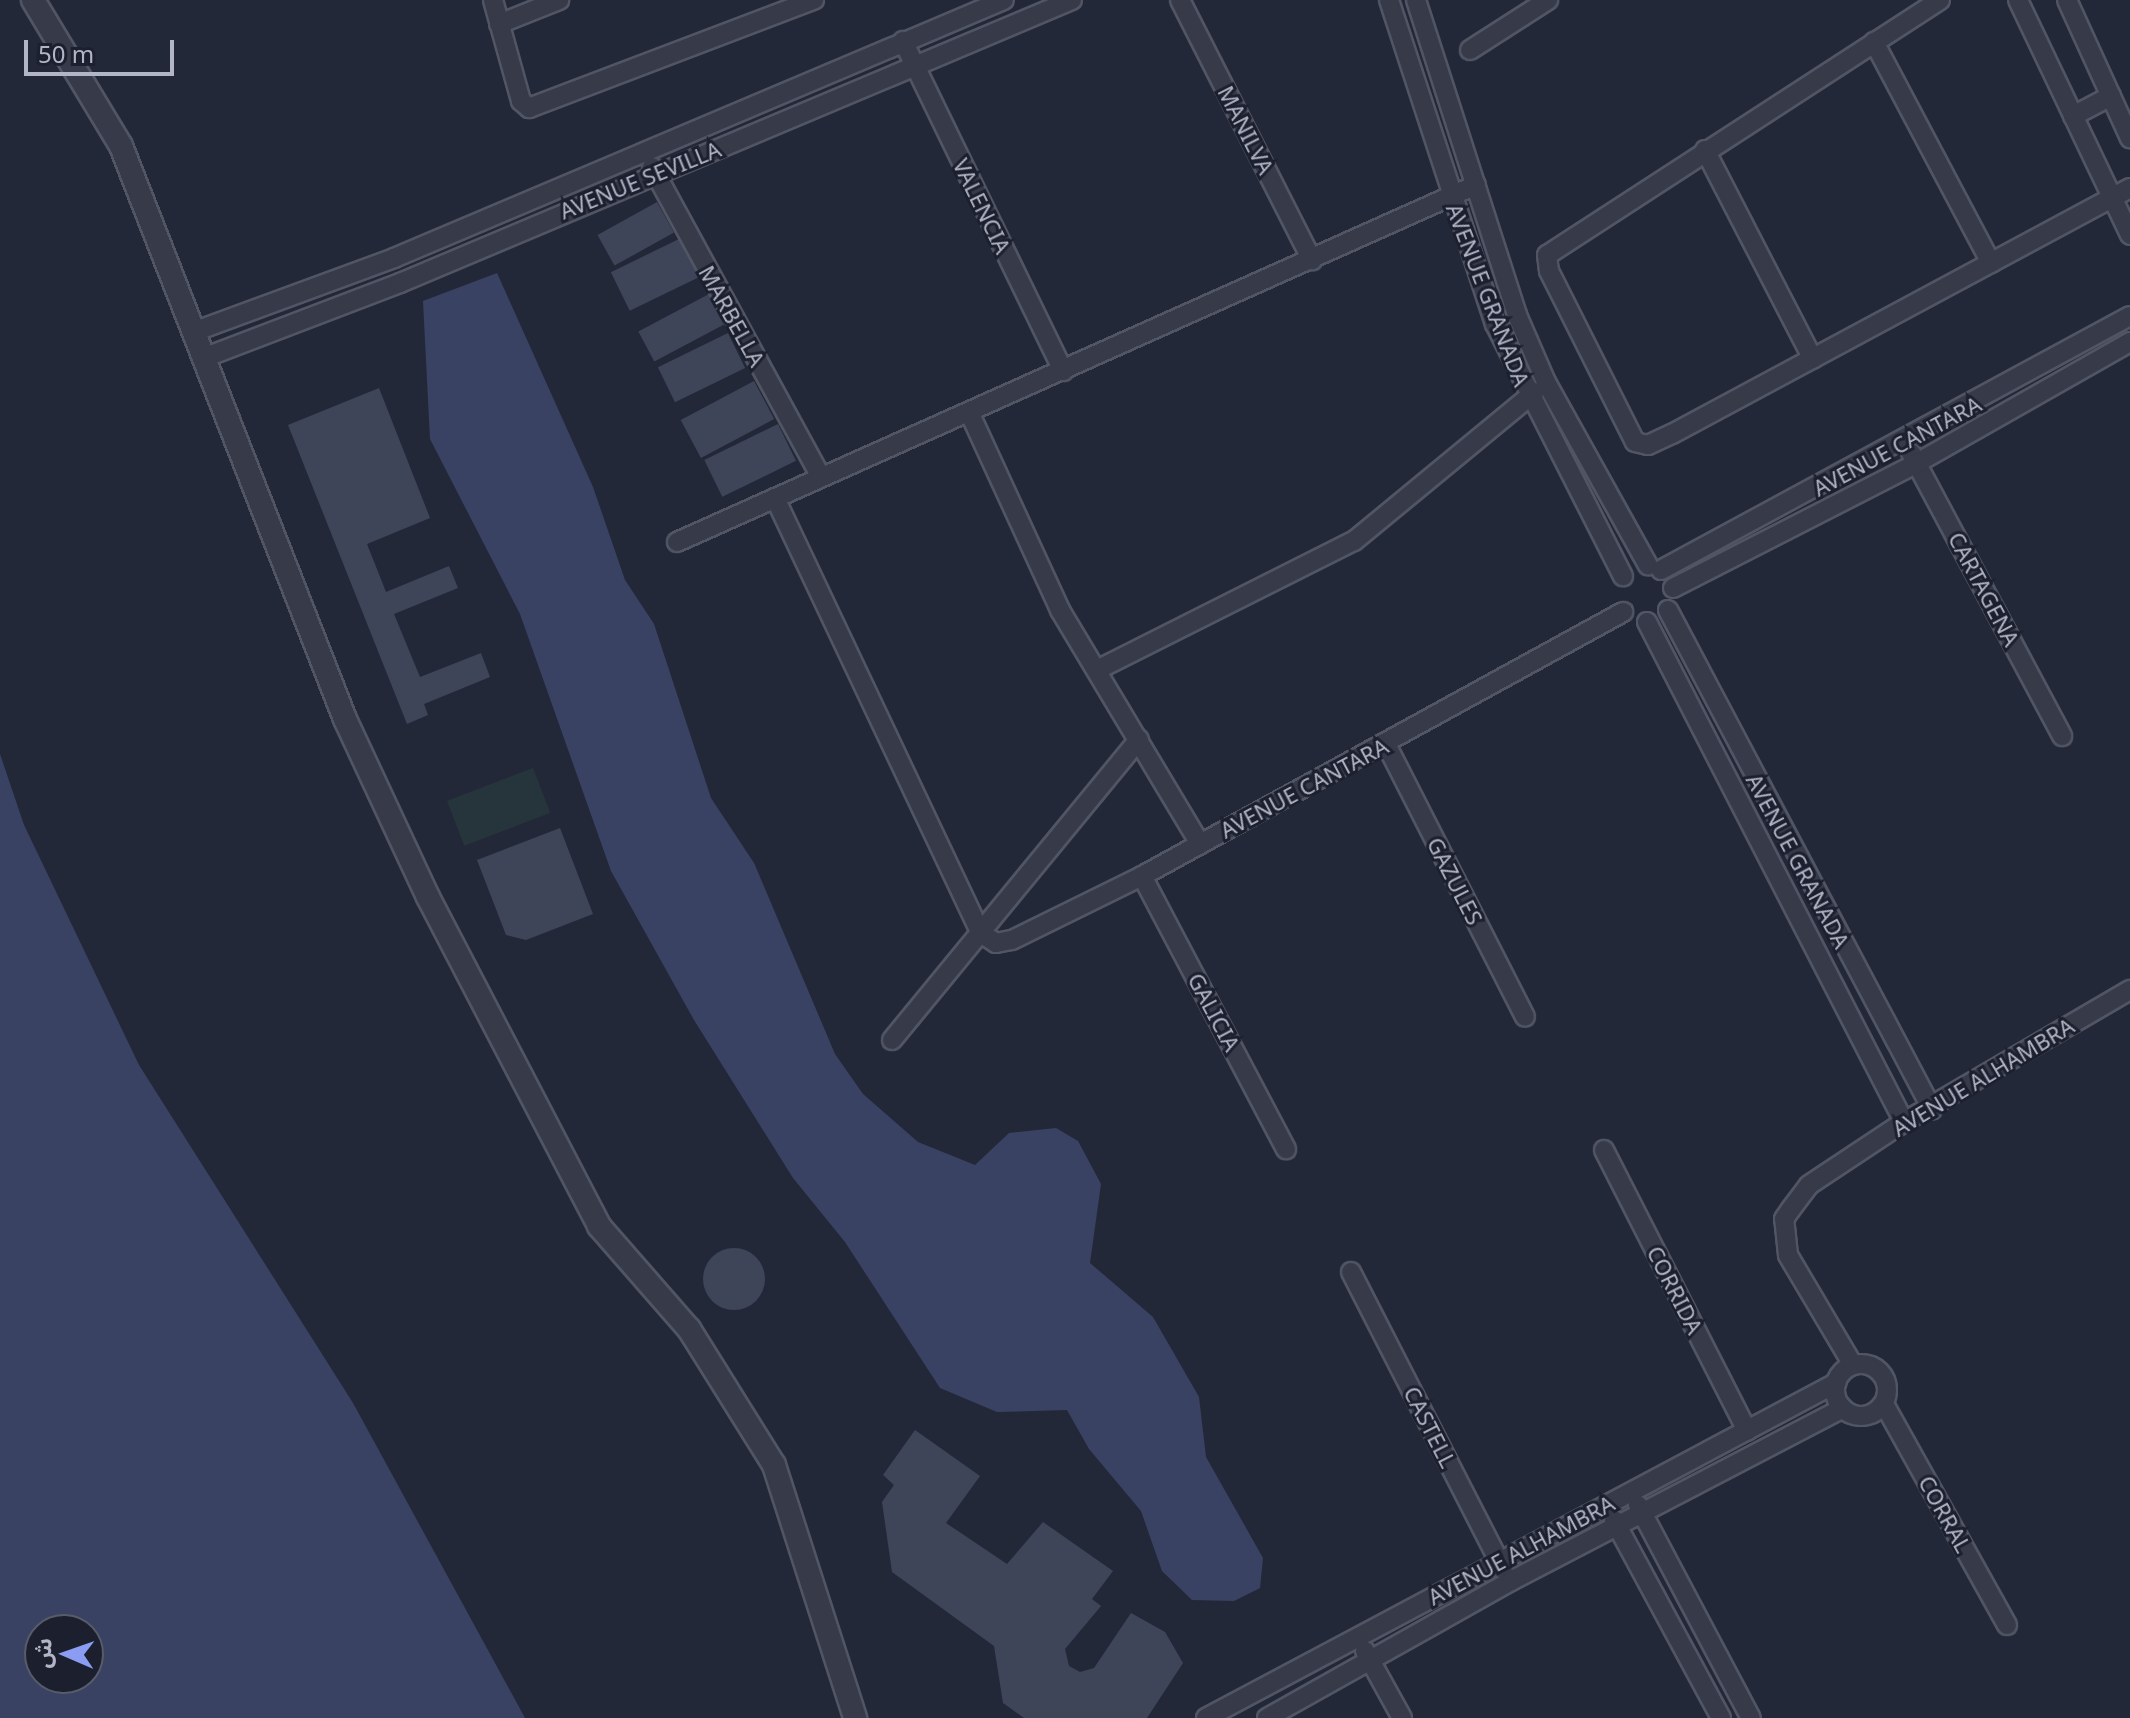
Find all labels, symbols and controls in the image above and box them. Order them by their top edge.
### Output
scale bar [28,24,178,74]
text: 50 m [38,37,94,70]
street label: MANILVA [1213,81,1279,179]
street label: AVENUE SEVILLA [556,136,724,224]
street label: VALENCIA [948,154,1016,258]
street label: AVENUE GRANADA [1441,200,1535,390]
street label: MARBELLA [693,261,771,371]
street label: AVENUE CANTARA [1808,391,1986,501]
street label: CARTAGENA [1943,528,2025,650]
street label: AVENUE CANTARA [1215,733,1393,843]
street label: AVENUE GRANADA [1741,769,1855,953]
street label: GAZULES [1422,833,1488,929]
street label: GALICIA [1183,969,1245,1055]
street label: AVENUE ALHAMBRA [1887,1012,2079,1142]
street label: CORRIDA [1642,1242,1708,1338]
street label: CASTELL [1398,1382,1462,1472]
street label: CORRAL [1913,1471,1977,1557]
street label: AVENUE ALHAMBRA [1423,1490,1619,1610]
north arrow [24,1614,104,1694]
text: ش [26,1638,58,1669]

